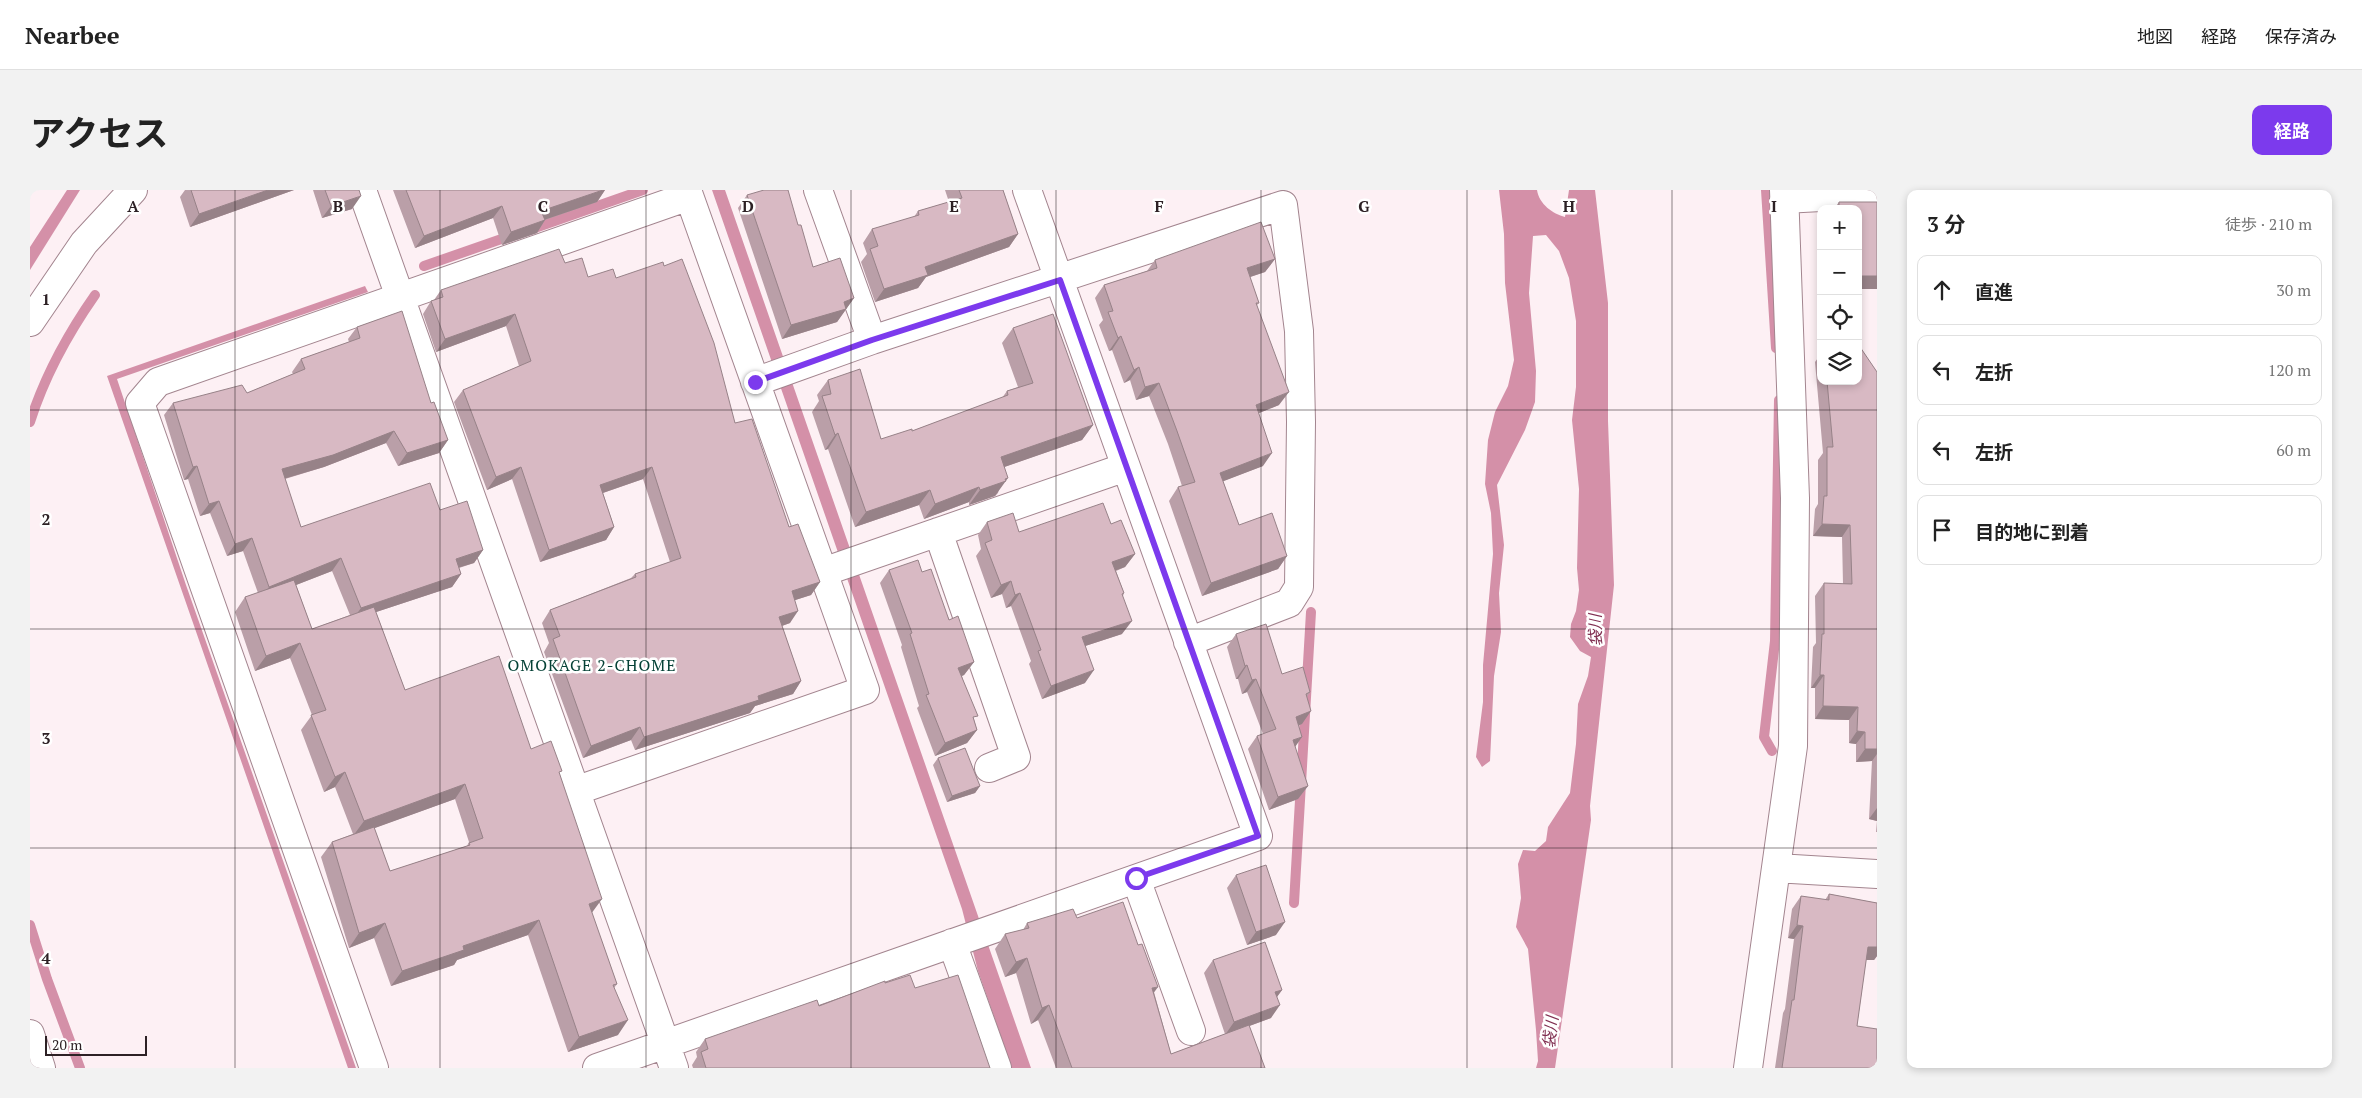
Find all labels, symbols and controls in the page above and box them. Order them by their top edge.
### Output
text: Nearbee [25,19,120,51]
text: 地図 [2137,24,2173,48]
text: 経路 [2201,24,2237,48]
text: 保存済み [2265,24,2337,48]
button: 経路 [2252,105,2332,155]
text: アクセス [30,110,168,156]
text: A [127,195,139,217]
text: B [333,195,343,217]
text: C [538,195,548,217]
text: D [742,195,754,217]
text: E [949,195,959,217]
text: F [1154,195,1164,217]
text: G [1358,195,1370,217]
text: H [1563,195,1575,217]
text: I [1771,195,1777,217]
map controls [1817,205,1862,385]
button: + [1817,205,1862,250]
text: 3 分 [1927,210,1966,238]
text: 徒歩 · 210 m [2225,213,2312,235]
button: − [1817,250,1862,295]
icon: ahead [1928,276,1956,304]
text: 直進 [1975,279,2013,304]
text: 30 m [2276,279,2311,301]
text: 1 [41,288,51,310]
button: locate [1817,295,1862,340]
button: layers [1817,340,1862,385]
icon: left [1928,356,1956,384]
text: 左折 [1975,359,2013,384]
text: 120 m [2268,359,2311,381]
route end [744,371,767,394]
icon: left [1928,436,1956,464]
text: 左折 [1975,439,2013,464]
text: 60 m [2276,439,2311,461]
text: 2 [41,508,51,530]
icon: arrive [1928,516,1956,544]
text: 目的地に到着 [1975,519,2089,544]
water label: 袋川 [1584,612,1606,646]
district label: OMOKAGE 2-CHOME [507,654,677,676]
text: 3 [41,727,51,749]
route start [1125,867,1148,890]
text: 4 [41,947,51,969]
water label: 袋川 [1537,1013,1563,1049]
scale bar [45,1033,148,1056]
text: 20 m [52,1035,82,1054]

